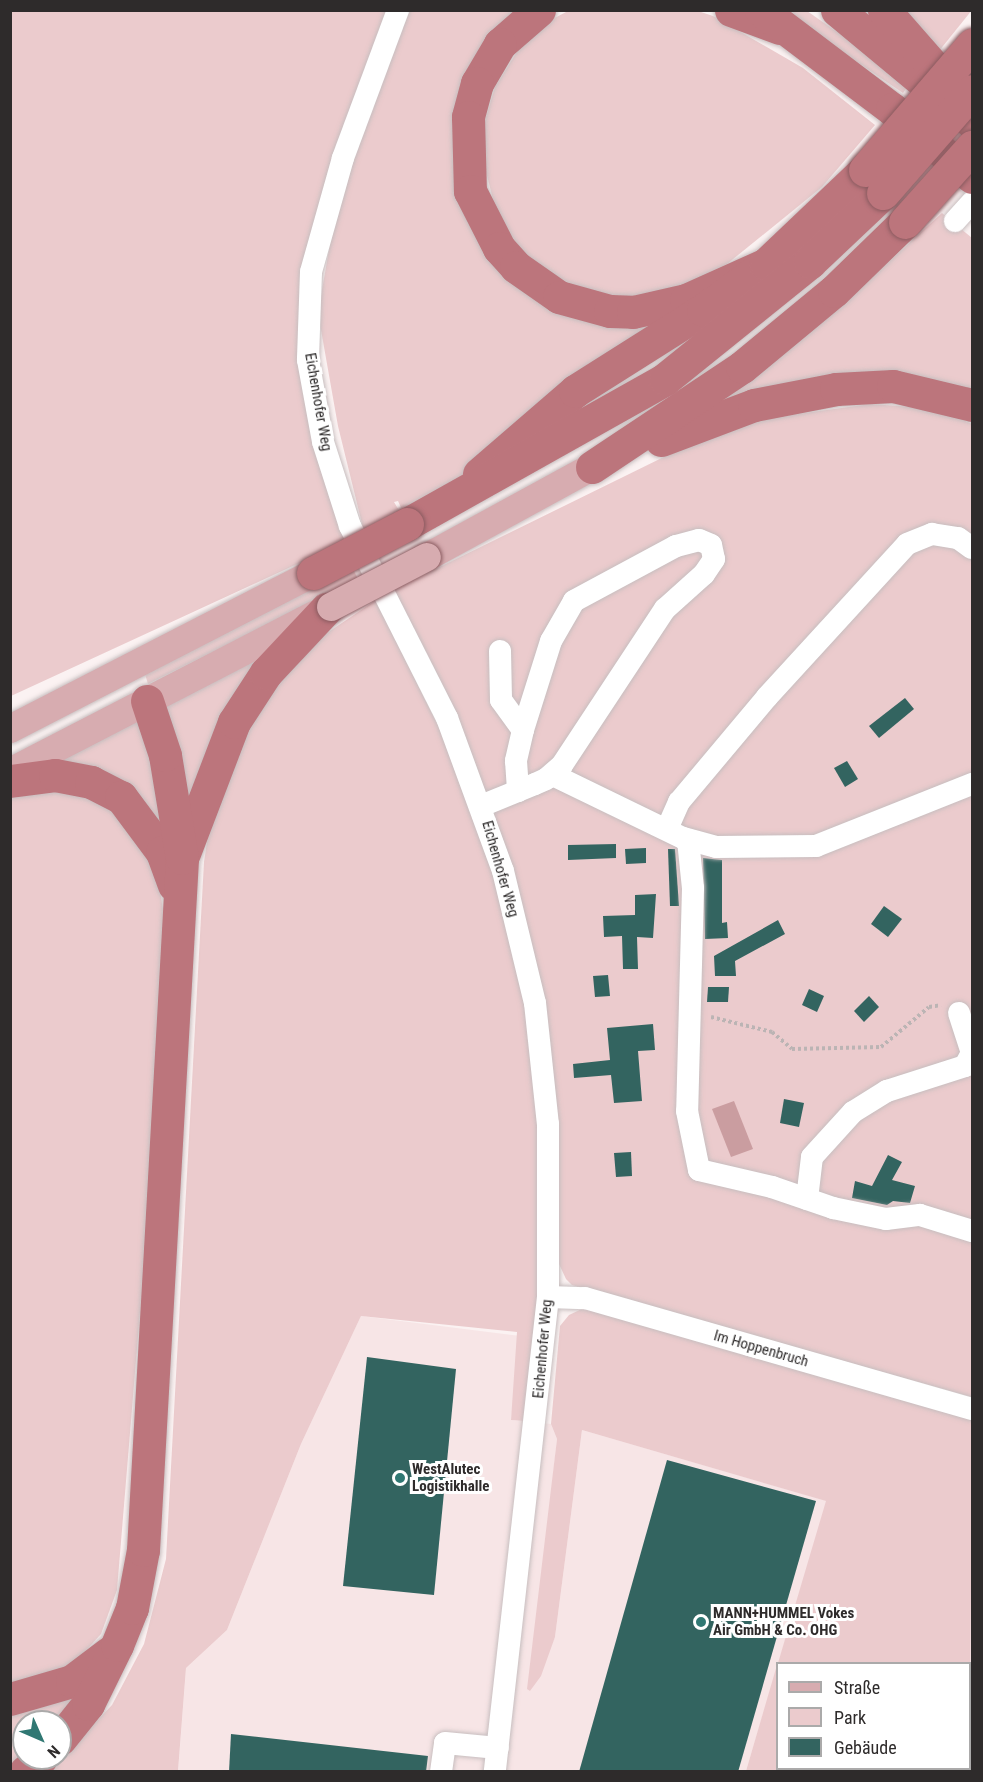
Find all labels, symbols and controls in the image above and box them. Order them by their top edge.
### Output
street label: Eichenhofer Weg [301,352,335,452]
street label: Eichenhofer Weg [478,819,522,919]
street label: Eichenhofer Weg [530,1299,556,1399]
street label: Im Hoppenbruch [712,1327,810,1371]
place label: WestAlutec Logistikhalle [412,1460,490,1495]
marker: WestAlutec Logistikhalle [393,1471,407,1485]
place label: MANN+HUMMEL Vokes Air GmbH & Co. OHG [713,1604,854,1639]
marker: MANN+HUMMEL Vokes Air GmbH & Co. OHG [694,1615,708,1629]
legend [776,1662,971,1770]
text: Straße [834,1677,880,1698]
text: Park [834,1707,866,1728]
north arrow [12,1710,72,1770]
text: Gebäude [834,1737,897,1758]
text: N [43,1741,64,1762]

